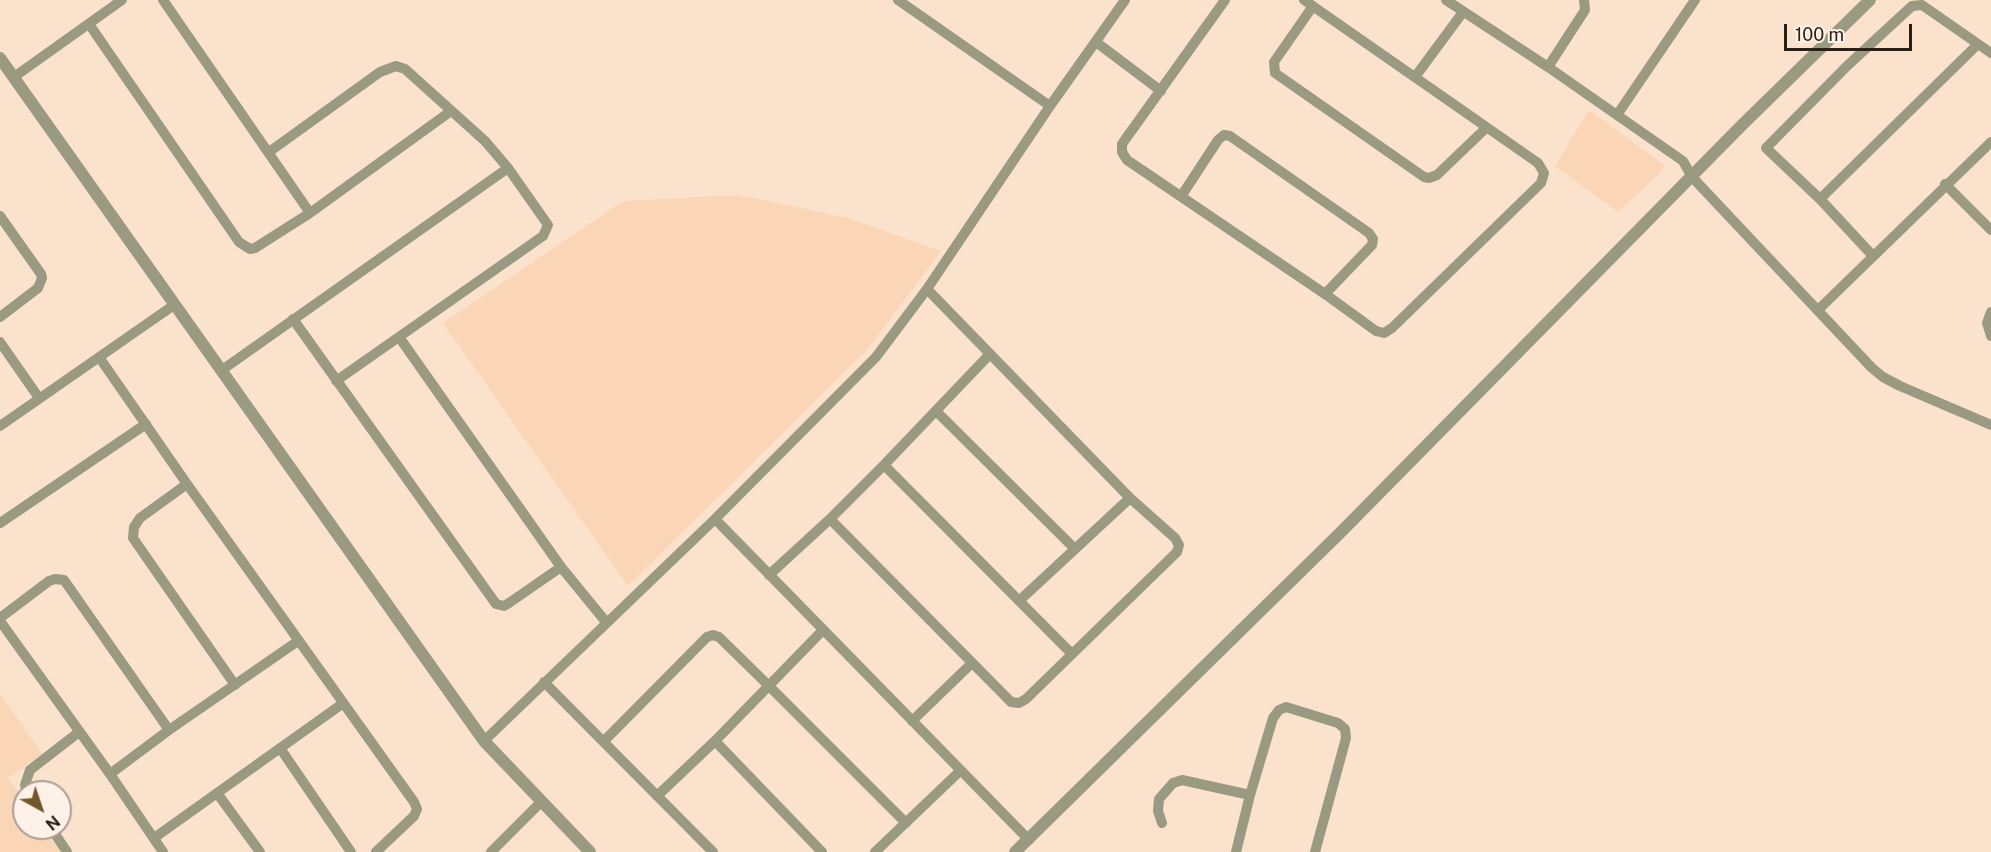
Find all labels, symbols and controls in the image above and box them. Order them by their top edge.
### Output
scale bar [1787,12,1914,50]
text: 100 m [1795,24,1844,45]
north arrow [12,780,72,840]
text: N [42,811,64,834]

